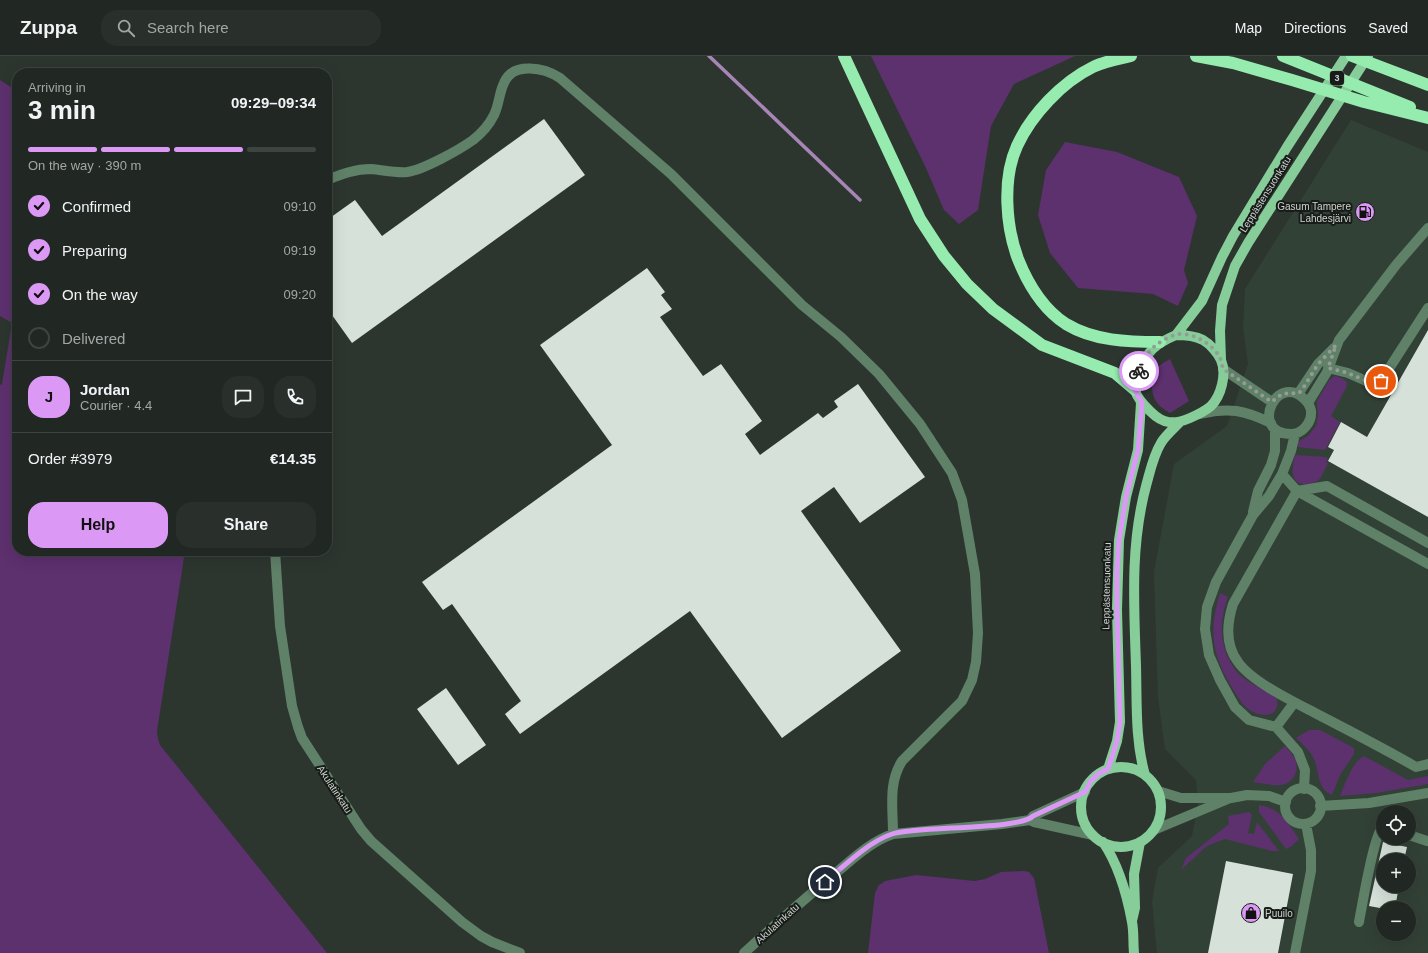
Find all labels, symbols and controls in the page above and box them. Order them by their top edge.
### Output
search box [101,10,381,46]
text: Zuppa [20,17,77,38]
icon: search [115,17,137,39]
text: Search here [147,19,229,36]
text: Map [1235,20,1262,36]
text: Directions [1284,20,1346,36]
text: Saved [1368,20,1408,36]
road number: 3 [1330,71,1344,85]
text: Arriving in [28,80,86,95]
text: 09:29–09:34 [231,94,316,111]
text: 3 min [28,95,96,125]
street label: Leppästensuonkatu [1238,154,1293,234]
text: On the way · 390 m [28,158,141,173]
icon: check [28,195,50,217]
text: Confirmed [62,198,131,215]
text: 09:10 [283,199,316,214]
place label: Gasum Tampere Lahdesjärvi [1277,201,1351,224]
fuel station icon: Gasum Tampere Lahdesjärvi [1354,201,1376,223]
icon: check [28,239,50,261]
text: Preparing [62,242,127,259]
text: 09:19 [283,243,316,258]
icon: check [28,283,50,305]
text: On the way [62,286,138,303]
text: 09:20 [283,287,316,302]
text: Delivered [62,330,125,347]
courier [1119,351,1159,391]
icon: bike [1128,360,1150,382]
pin [1364,364,1398,398]
icon: bag [1370,370,1392,392]
button: chat [222,376,264,418]
button: phone [274,376,316,418]
text: Jordan [80,381,130,398]
text: J [45,388,53,405]
text: Courier · 4.4 [80,398,152,413]
text: Order #3979 [28,450,112,467]
text: €14.35 [270,450,316,467]
button: Help [28,502,168,548]
button: Share [176,502,316,548]
street label: Leppästensuonkatu [1100,542,1113,630]
street label: Akulatinkatu [315,763,354,815]
map controls [1376,805,1416,941]
button: locate [1376,805,1416,845]
button: + [1376,853,1416,893]
pin [808,865,842,899]
icon: home [814,871,836,893]
street label: Akulatinkatu [753,901,801,946]
button: − [1376,901,1416,941]
shop icon: Puuilo [1240,902,1262,924]
place label: Puuilo [1265,908,1293,919]

